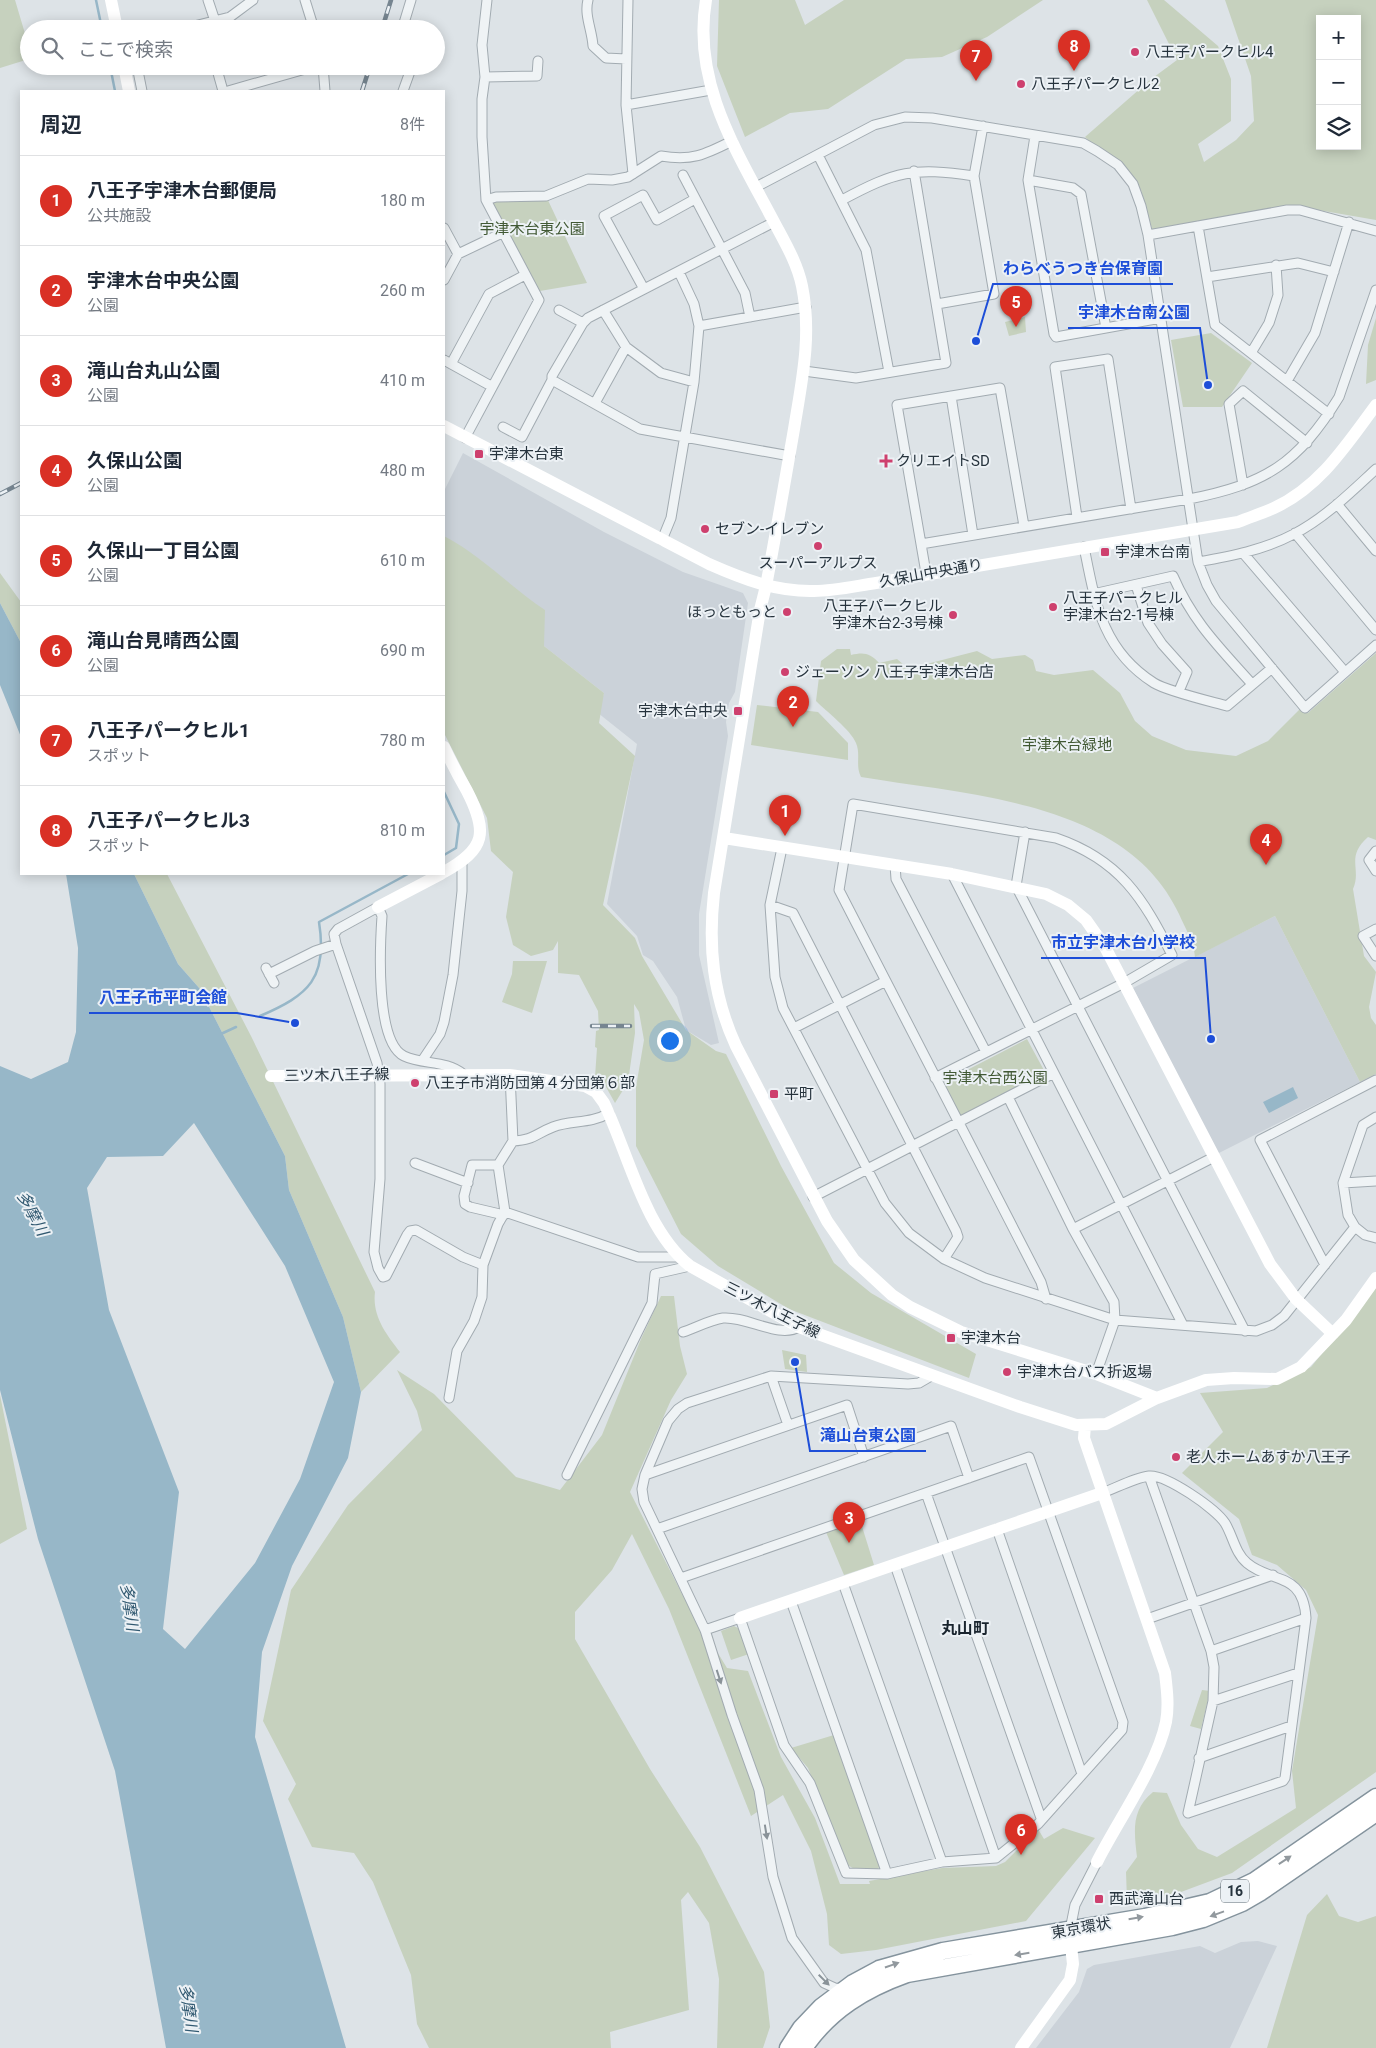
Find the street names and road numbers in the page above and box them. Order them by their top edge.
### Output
street label: 久保山中央通り [878,555,984,591]
street label: 三ツ木八王子線 [284,1065,390,1085]
street label: 三ツ木八王子線 [721,1278,823,1342]
road number: 16 [1221,1880,1249,1902]
street label: 東京環状 [1050,1914,1112,1942]

